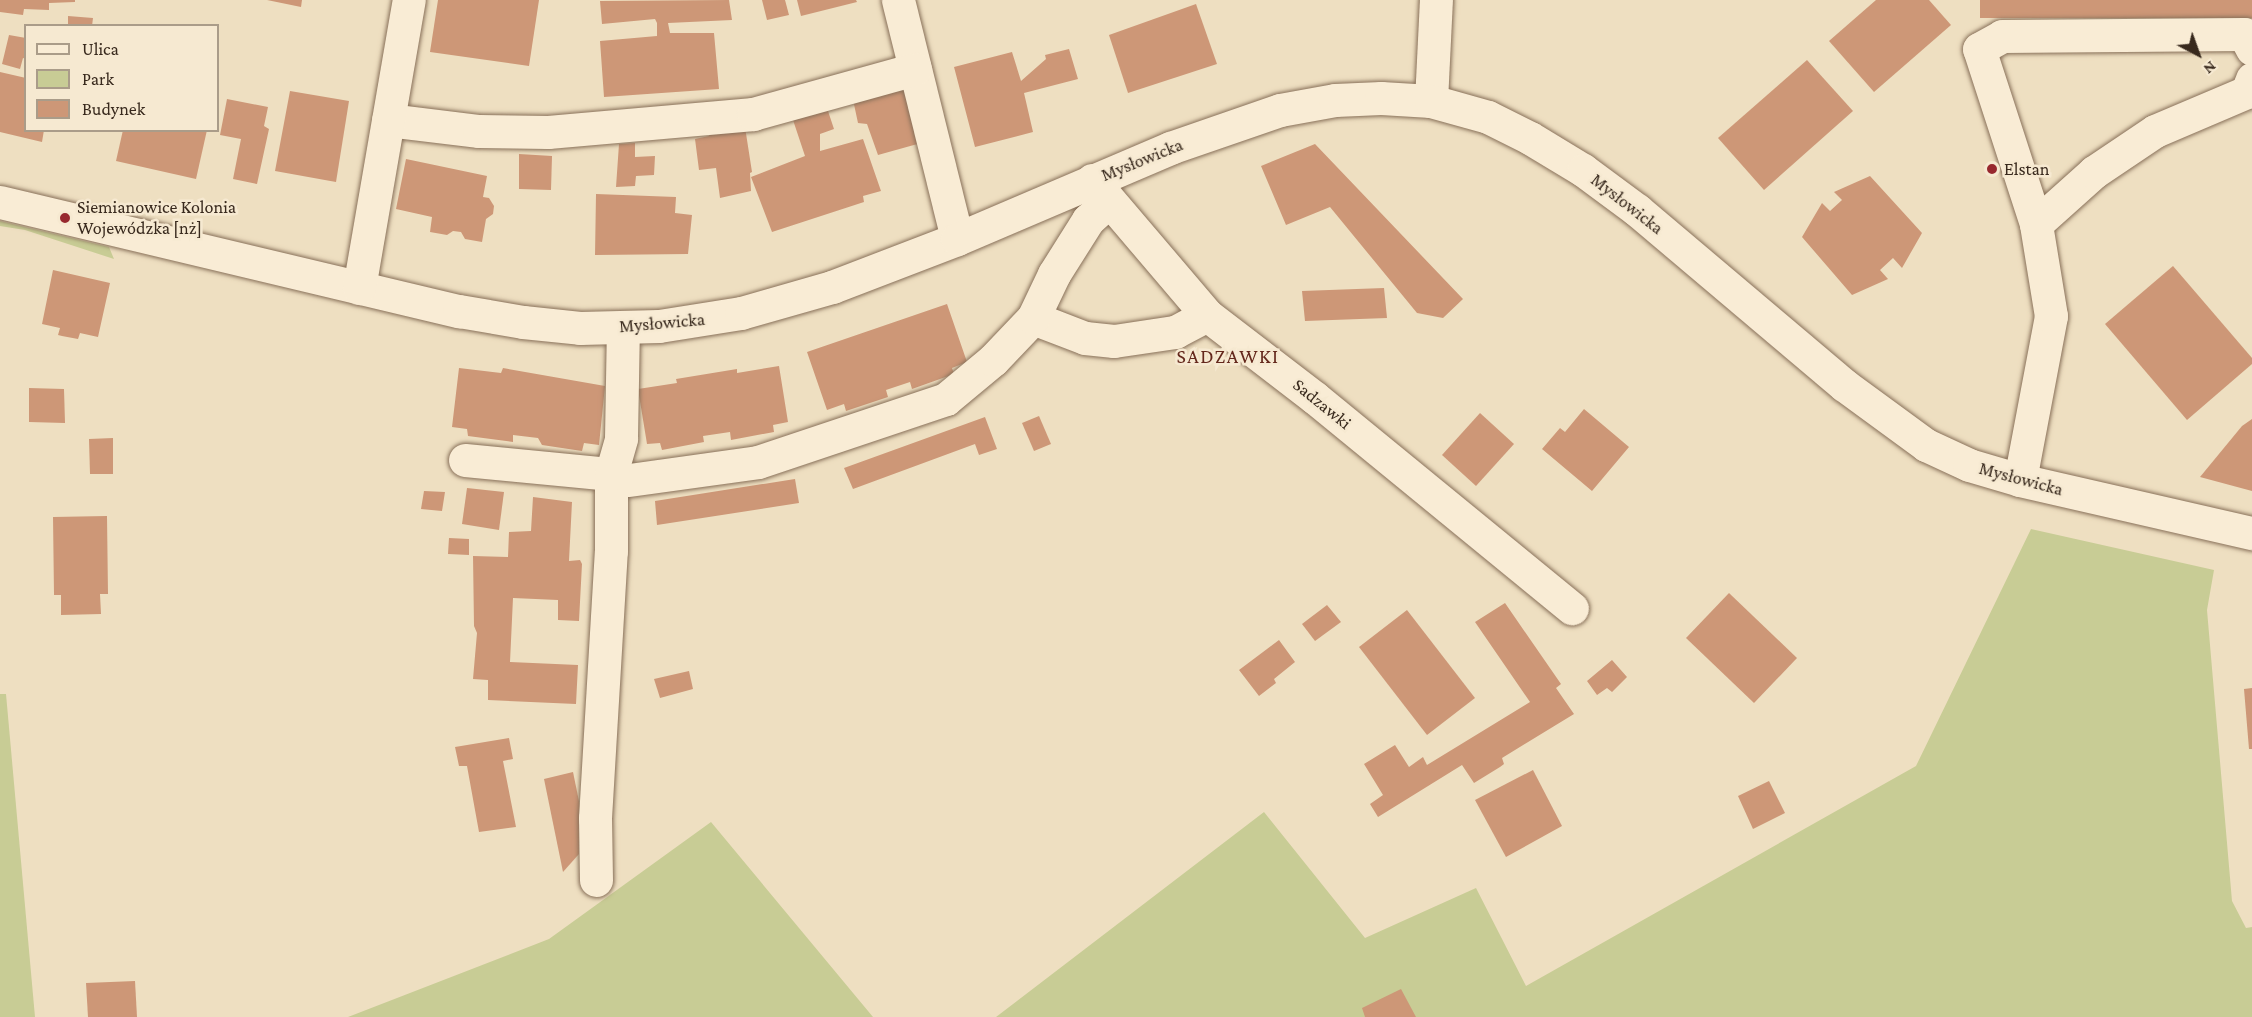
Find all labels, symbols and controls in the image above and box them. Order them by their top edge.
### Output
legend [24,24,219,132]
north arrow [2168,24,2228,84]
text: Ulica [82,39,119,59]
text: N [2200,58,2220,78]
text: Park [82,69,114,89]
text: Budynek [82,99,145,119]
street label: Mysłowicka [1098,134,1186,186]
place label: Elstan [2004,158,2049,180]
marker: Elstan [1985,162,1999,176]
street label: Mysłowicka [1586,169,1668,239]
place label: Siemianowice Kolonia Wojewódzka [nż] [77,197,236,240]
marker: Siemianowice Kolonia Wojewódzka [nż] [58,211,72,225]
street label: Mysłowicka [618,308,706,338]
district label: SADZAWKI [1176,344,1280,368]
street label: Sadzawki [1289,374,1355,434]
street label: Mysłowicka [1977,457,2065,501]

